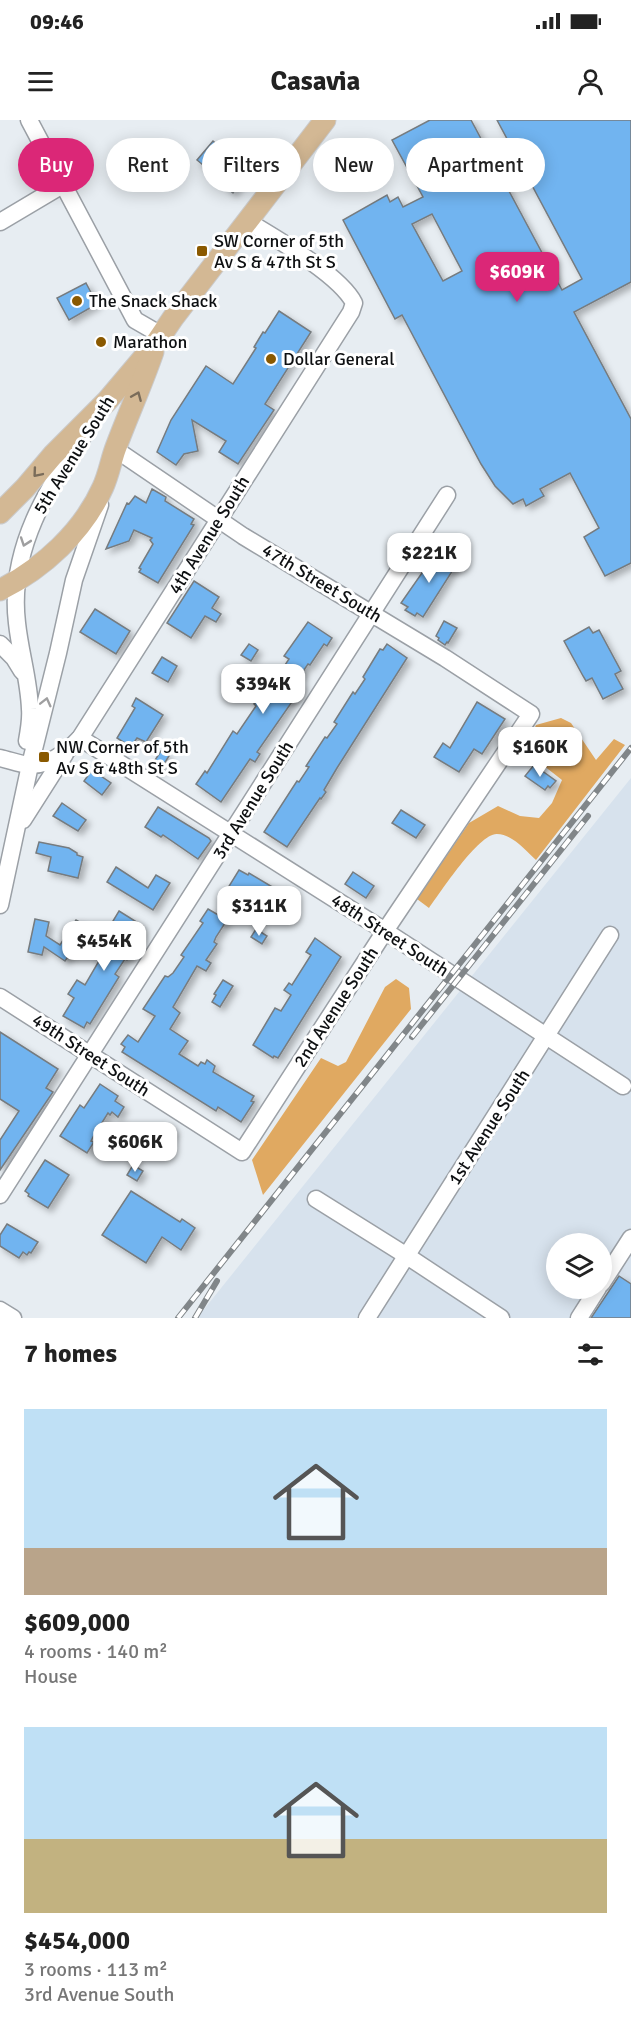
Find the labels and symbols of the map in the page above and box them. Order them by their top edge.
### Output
place label: SW Corner of 5th Av S & 47th St S [214,230,344,273]
marker: SW Corner of 5th Av S & 47th St S [195,244,209,258]
pin: $609K [475,252,559,303]
place label: The Snack Shack [89,290,217,312]
marker: The Snack Shack [70,294,84,308]
place label: Marathon [113,331,187,353]
marker: Marathon [94,335,108,349]
place label: Dollar General [283,348,394,370]
marker: Dollar General [264,352,278,366]
street label: 5th Avenue South [29,392,119,518]
one-way arrow [130,392,142,403]
one-way arrow [34,466,45,477]
street label: 4th Avenue South [164,472,254,598]
pin: $221K [387,533,471,584]
one-way arrow [20,536,33,547]
street label: 47th Street South [258,539,386,627]
pin: $394K [221,664,305,715]
one-way arrow [38,698,51,708]
pin: $160K [498,727,582,778]
place label: NW Corner of 5th Av S & 48th St S [56,736,189,779]
street label: 3rd Avenue South [208,737,298,863]
marker: NW Corner of 5th Av S & 48th St S [37,750,51,764]
pin: $311K [217,886,301,937]
street label: 48th Street South [327,889,453,981]
pin: $454K [62,921,146,972]
street label: 2nd Avenue South [289,943,383,1071]
street label: 49th Street South [28,1009,154,1101]
street label: 1st Avenue South [443,1065,535,1189]
pin: $606K [93,1122,177,1173]

